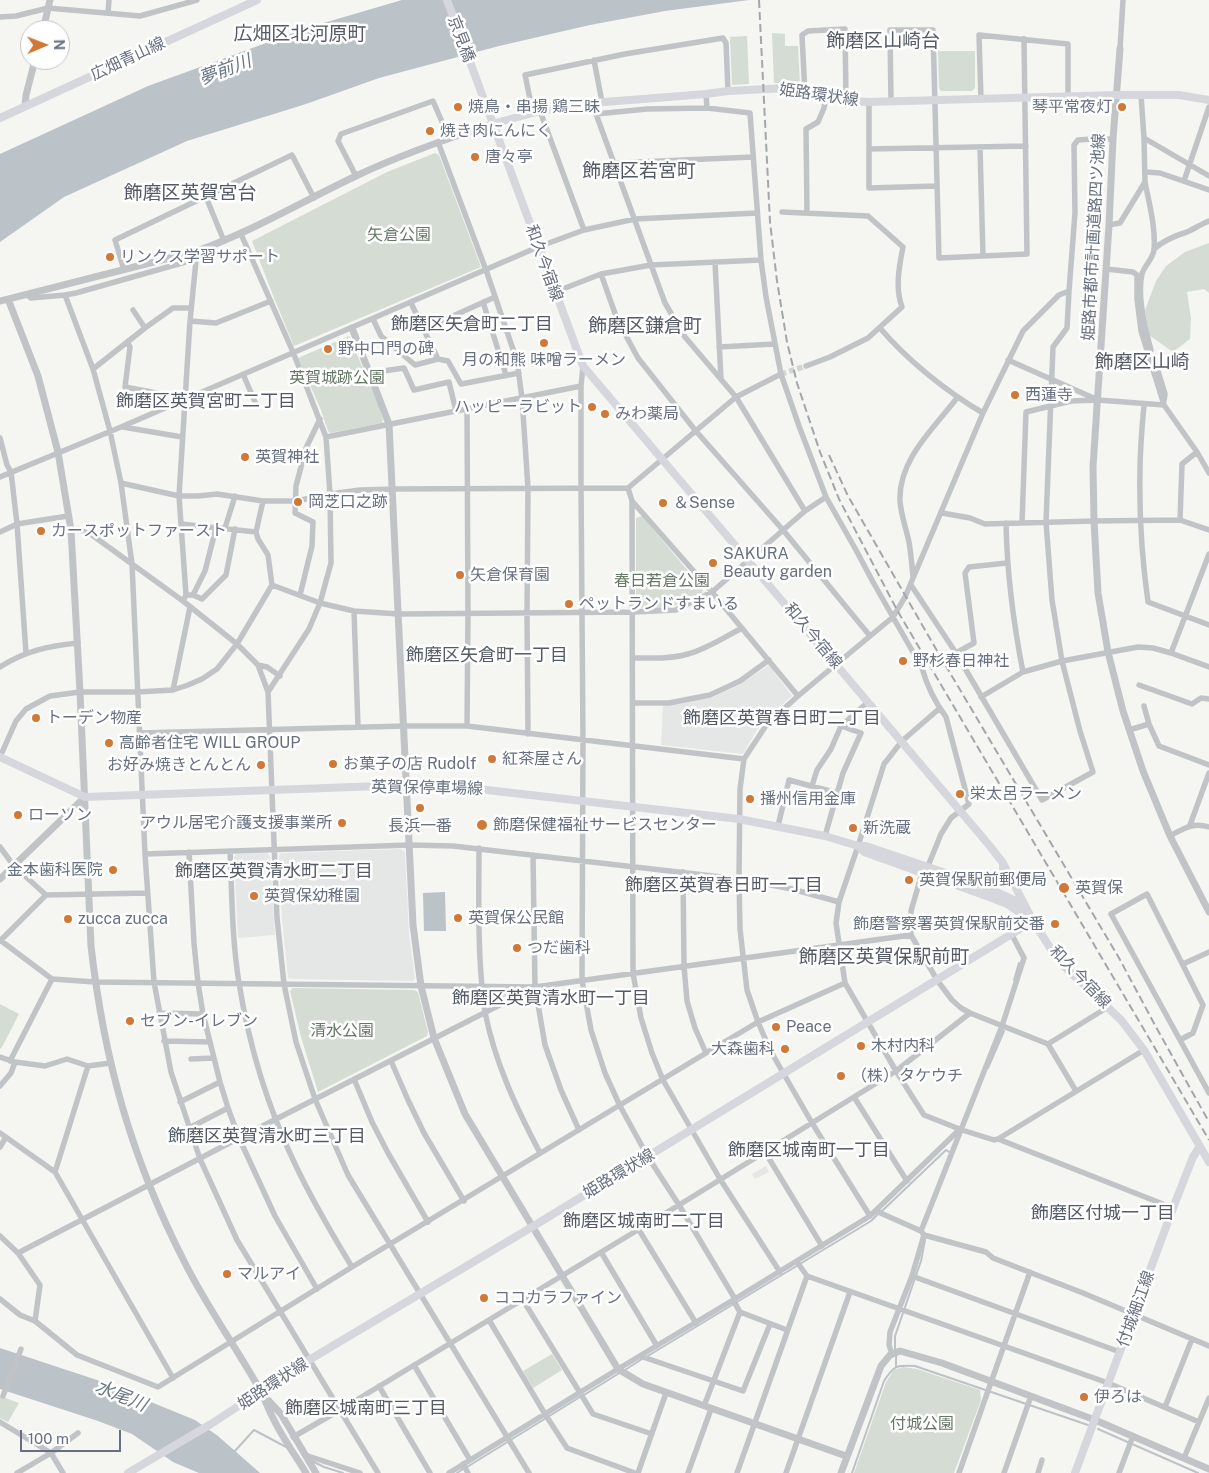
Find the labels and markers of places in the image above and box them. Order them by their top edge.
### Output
place label: 焼鳥・串揚 鶏三昧 [468,97,600,117]
place label: 琴平常夜灯 [1032,97,1112,117]
marker: 焼鳥・串揚 鶏三昧 [452,101,464,113]
marker: 琴平常夜灯 [1116,101,1128,113]
place label: 焼き肉にんにく [440,121,552,141]
marker: 焼き肉にんにく [424,125,436,137]
place label: 唐々亭 [485,147,533,167]
marker: 唐々亭 [469,151,481,163]
place label: リンクス学習サポート [120,247,280,267]
marker: リンクス学習サポート [104,251,116,263]
marker: 月の和熊 味噌ラーメン [538,337,550,349]
place label: 野中口門の碑 [338,339,434,359]
marker: 野中口門の碑 [322,343,334,355]
place label: 月の和熊 味噌ラーメン [462,350,626,370]
place label: 西蓮寺 [1025,385,1073,405]
marker: 西蓮寺 [1009,389,1021,401]
place label: ハッピーラビット [454,397,582,417]
marker: ハッピーラビット [586,401,598,413]
place label: みわ薬局 [615,404,679,424]
marker: みわ薬局 [599,408,611,420]
place label: 英賀神社 [255,447,319,467]
marker: 英賀神社 [239,451,251,463]
place label: 岡芝口之跡 [308,492,388,512]
place label: ＆Sense [673,493,735,513]
marker: 岡芝口之跡 [292,496,304,508]
marker: ＆Sense [657,497,669,509]
place label: カースポットファースト [51,521,227,541]
marker: カースポットファースト [35,525,47,537]
place label: SAKURA Beauty garden [723,544,832,582]
marker: SAKURA Beauty garden [707,557,719,569]
place label: 矢倉保育園 [470,565,550,585]
marker: 矢倉保育園 [454,569,466,581]
place label: ペットランドすまいる [579,594,739,614]
marker: ペットランドすまいる [563,598,575,610]
place label: 野杉春日神社 [913,651,1009,671]
marker: 野杉春日神社 [897,655,909,667]
place label: トーデン物産 [46,708,142,728]
marker: トーデン物産 [30,712,42,724]
place label: 高齢者住宅 WILL GROUP [119,733,300,753]
marker: 高齢者住宅 WILL GROUP [103,737,115,749]
place label: 紅茶屋さん [502,749,582,769]
marker: 紅茶屋さん [486,753,498,765]
place label: お菓子の店 Rudolf [343,754,476,774]
place label: お好み焼きとんとん [107,755,251,775]
marker: お菓子の店 Rudolf [327,758,339,770]
marker: お好み焼きとんとん [255,759,267,771]
place label: 栄太呂ラーメン [970,784,1082,804]
marker: 栄太呂ラーメン [954,788,966,800]
place label: 播州信用金庫 [760,789,856,809]
marker: 播州信用金庫 [744,793,756,805]
marker: 長浜一番 [414,802,426,814]
place label: ローソン [28,805,92,825]
marker: ローソン [12,809,24,821]
place label: アウル居宅介護支援事業所 [140,813,332,833]
place label: 飾磨保健福祉サービスセンター [493,815,717,835]
place label: 長浜一番 [388,816,452,836]
marker: アウル居宅介護支援事業所 [336,817,348,829]
marker: 飾磨保健福祉サービスセンター [475,818,489,832]
place label: 新洗蔵 [863,818,911,838]
marker: 新洗蔵 [847,822,859,834]
place label: 金本歯科医院 [7,860,103,880]
marker: 金本歯科医院 [107,864,119,876]
place label: 英賀保駅前郵便局 [919,870,1047,890]
marker: 英賀保駅前郵便局 [903,874,915,886]
place label: 英賀保 [1075,878,1123,898]
marker: 英賀保 [1057,881,1071,895]
place label: 英賀保幼稚園 [264,886,360,906]
marker: 英賀保幼稚園 [248,890,260,902]
place label: 英賀保公民館 [468,908,564,928]
place label: zucca zucca [78,909,168,929]
marker: 英賀保公民館 [452,912,464,924]
marker: zucca zucca [62,913,74,925]
place label: 飾磨警察署英賀保駅前交番 [853,914,1045,934]
marker: 飾磨警察署英賀保駅前交番 [1049,918,1061,930]
place label: つだ歯科 [527,938,591,958]
marker: つだ歯科 [511,942,523,954]
place label: セブン-イレブン [140,1011,258,1031]
marker: セブン-イレブン [124,1015,136,1027]
place label: Peace [786,1017,832,1037]
marker: Peace [770,1021,782,1033]
place label: 木村内科 [871,1036,935,1056]
place label: 大森歯科 [711,1039,775,1059]
marker: 木村内科 [855,1040,867,1052]
marker: 大森歯科 [779,1043,791,1055]
place label: （株）タケウチ [851,1066,963,1086]
marker: （株）タケウチ [835,1070,847,1082]
place label: マルアイ [237,1264,301,1284]
marker: マルアイ [221,1268,233,1280]
place label: ココカラファイン [494,1288,622,1308]
marker: ココカラファイン [478,1292,490,1304]
place label: 伊ろは [1094,1387,1142,1407]
marker: 伊ろは [1078,1391,1090,1403]

